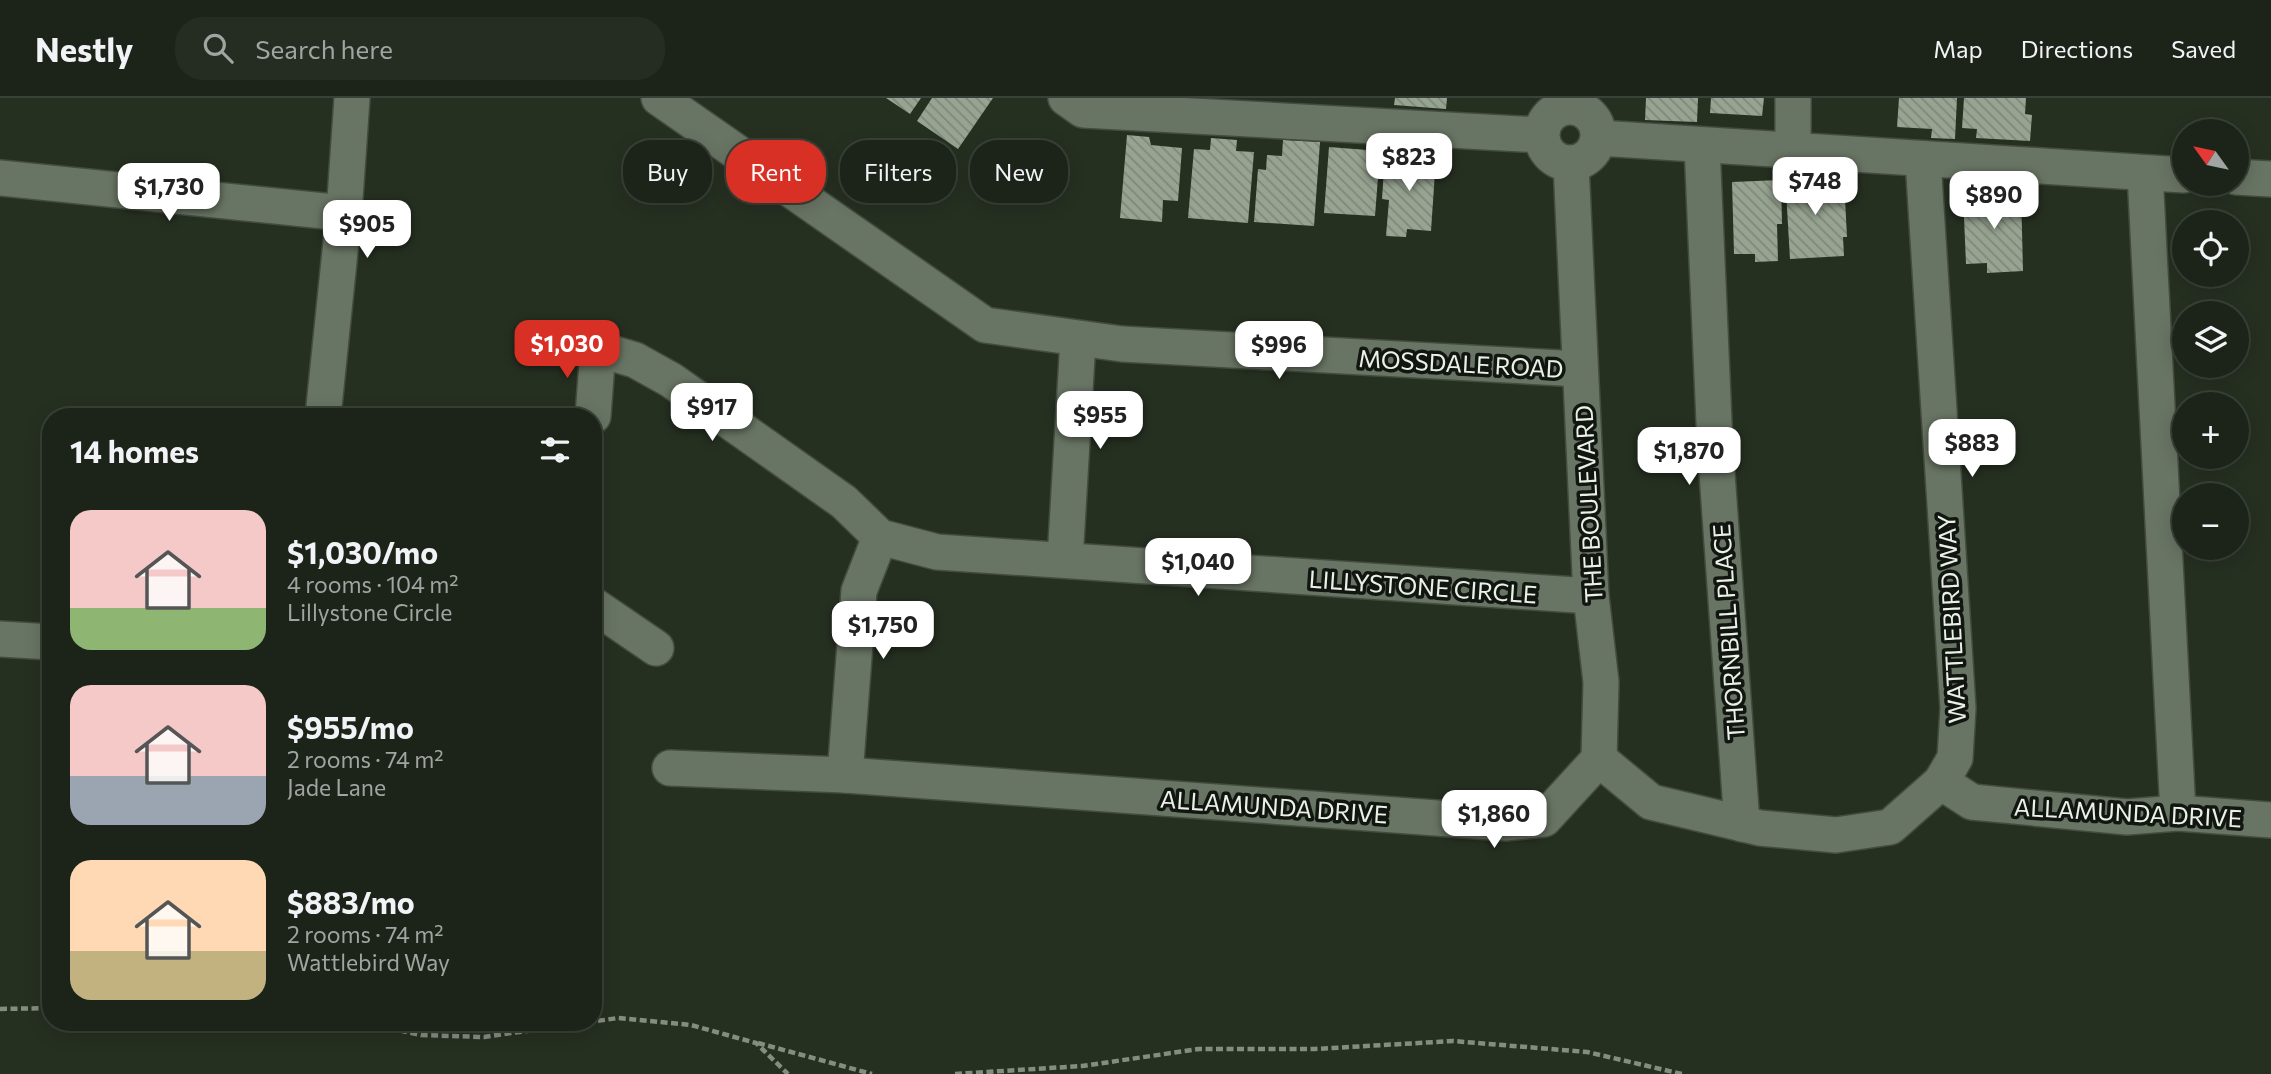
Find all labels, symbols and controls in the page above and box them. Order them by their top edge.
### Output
search box [175,17,665,80]
text: Nestly [35,28,133,69]
icon: search [199,29,237,67]
text: Search here [255,33,393,64]
text: Map [1933,34,1983,63]
text: Directions [2021,34,2133,63]
text: Saved [2171,34,2236,63]
north arrow [2172,119,2249,196]
map controls [2172,119,2249,560]
pin: $823 [1368,134,1450,193]
chip: Buy [623,140,712,203]
chip: Rent [726,140,826,203]
chip: Filters [840,140,956,203]
chip: New [970,140,1068,203]
text: $823 [1382,142,1436,170]
pin: $748 [1774,158,1856,217]
pin: $1,730 [112,164,226,223]
text: $748 [1789,166,1841,194]
text: $1,730 [134,172,204,200]
pin: $890 [1953,172,2035,231]
text: $890 [1966,180,2022,208]
pin: $905 [326,200,408,260]
text: $905 [339,209,395,237]
button: locate [2172,210,2249,287]
button: layers [2172,301,2249,378]
pin: $1,030 [510,320,624,380]
pin: $996 [1238,322,1320,381]
text: $1,030 [531,329,603,357]
text: $996 [1251,330,1307,358]
street label: MOSSDALE ROAD [1358,343,1564,383]
pin: $917 [671,384,753,443]
text: $917 [687,392,737,420]
pin: $955 [1059,392,1141,451]
button: + [2172,392,2249,469]
text: $955 [1073,400,1127,428]
street label: THE BOULEVARD [1568,404,1608,604]
pin: $883 [1931,420,2013,479]
pin: $1,870 [1632,428,1746,487]
text: $883 [1945,428,1999,456]
icon: filters [536,431,574,469]
text: 14 homes [70,432,199,469]
text: $1,870 [1654,436,1724,464]
button: − [2172,483,2249,560]
street label: WATTLEBIRD WAY [1931,513,1971,724]
street label: THORNBILL PLACE [1706,523,1750,741]
text: $1,030/mo [287,533,438,570]
icon: home [126,538,210,622]
pin: $1,040 [1141,538,1255,598]
text: $1,040 [1161,547,1235,575]
street label: LILLYSTONE CIRCLE [1308,564,1538,608]
text: 4 rooms · 104 m² [287,570,459,598]
text: Lillystone Circle [287,598,452,626]
pin: $1,750 [826,602,940,661]
text: $1,750 [848,610,918,638]
text: $955/mo [287,708,414,745]
icon: home [126,713,210,797]
text: 2 rooms · 74 m² [287,745,443,773]
text: Jade Lane [287,773,386,801]
street label: ALLAMUNDA DRIVE [1159,784,1389,828]
pin: $1,860 [1437,790,1551,850]
street label: ALLAMUNDA DRIVE [2013,792,2243,832]
text: $1,860 [1458,799,1530,827]
text: $883/mo [287,883,415,920]
icon: home [126,888,210,972]
text: 2 rooms · 74 m² [287,920,443,948]
text: Wattlebird Way [287,948,450,976]

